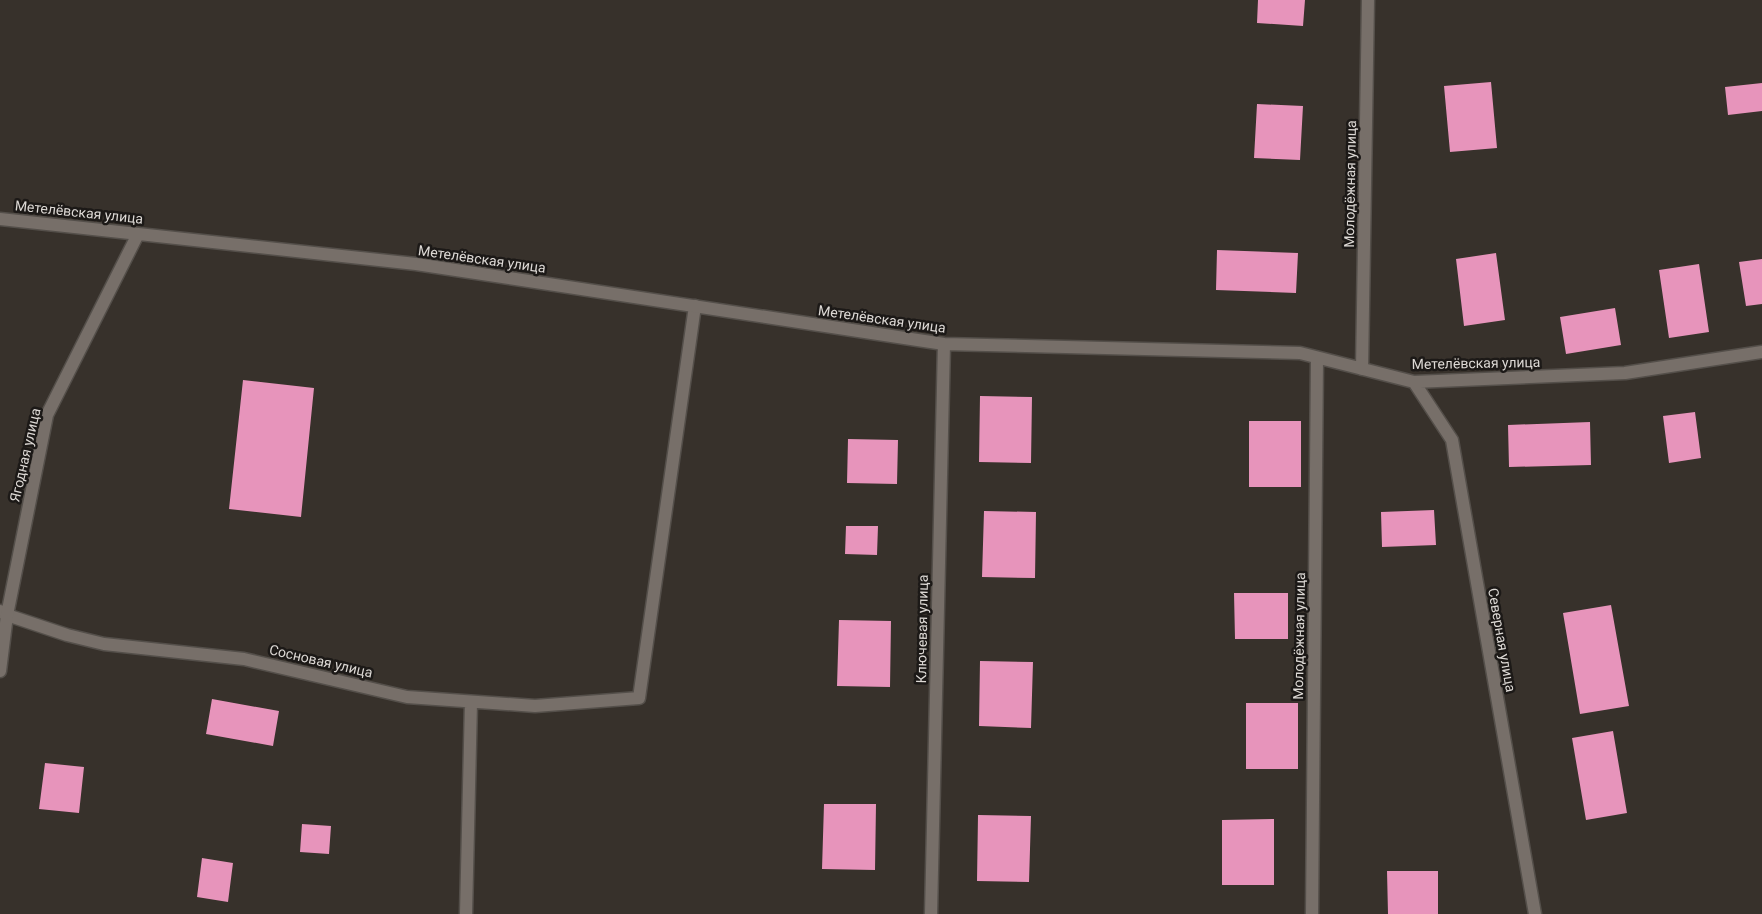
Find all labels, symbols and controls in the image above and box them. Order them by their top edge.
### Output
street label: Молодёжная улица [1341,120,1359,248]
street label: Метелёвская улица [14,197,144,227]
street label: Метелёвская улица [417,242,547,276]
street label: Метелёвская улица [817,302,947,336]
street label: Метелёвская улица [1411,354,1541,372]
street label: Ягодная улица [6,406,44,504]
street label: Молодёжная улица [1290,572,1308,700]
street label: Ключевая улица [913,574,931,684]
street label: Северная улица [1485,587,1519,693]
street label: Сосновая улица [268,641,374,681]

